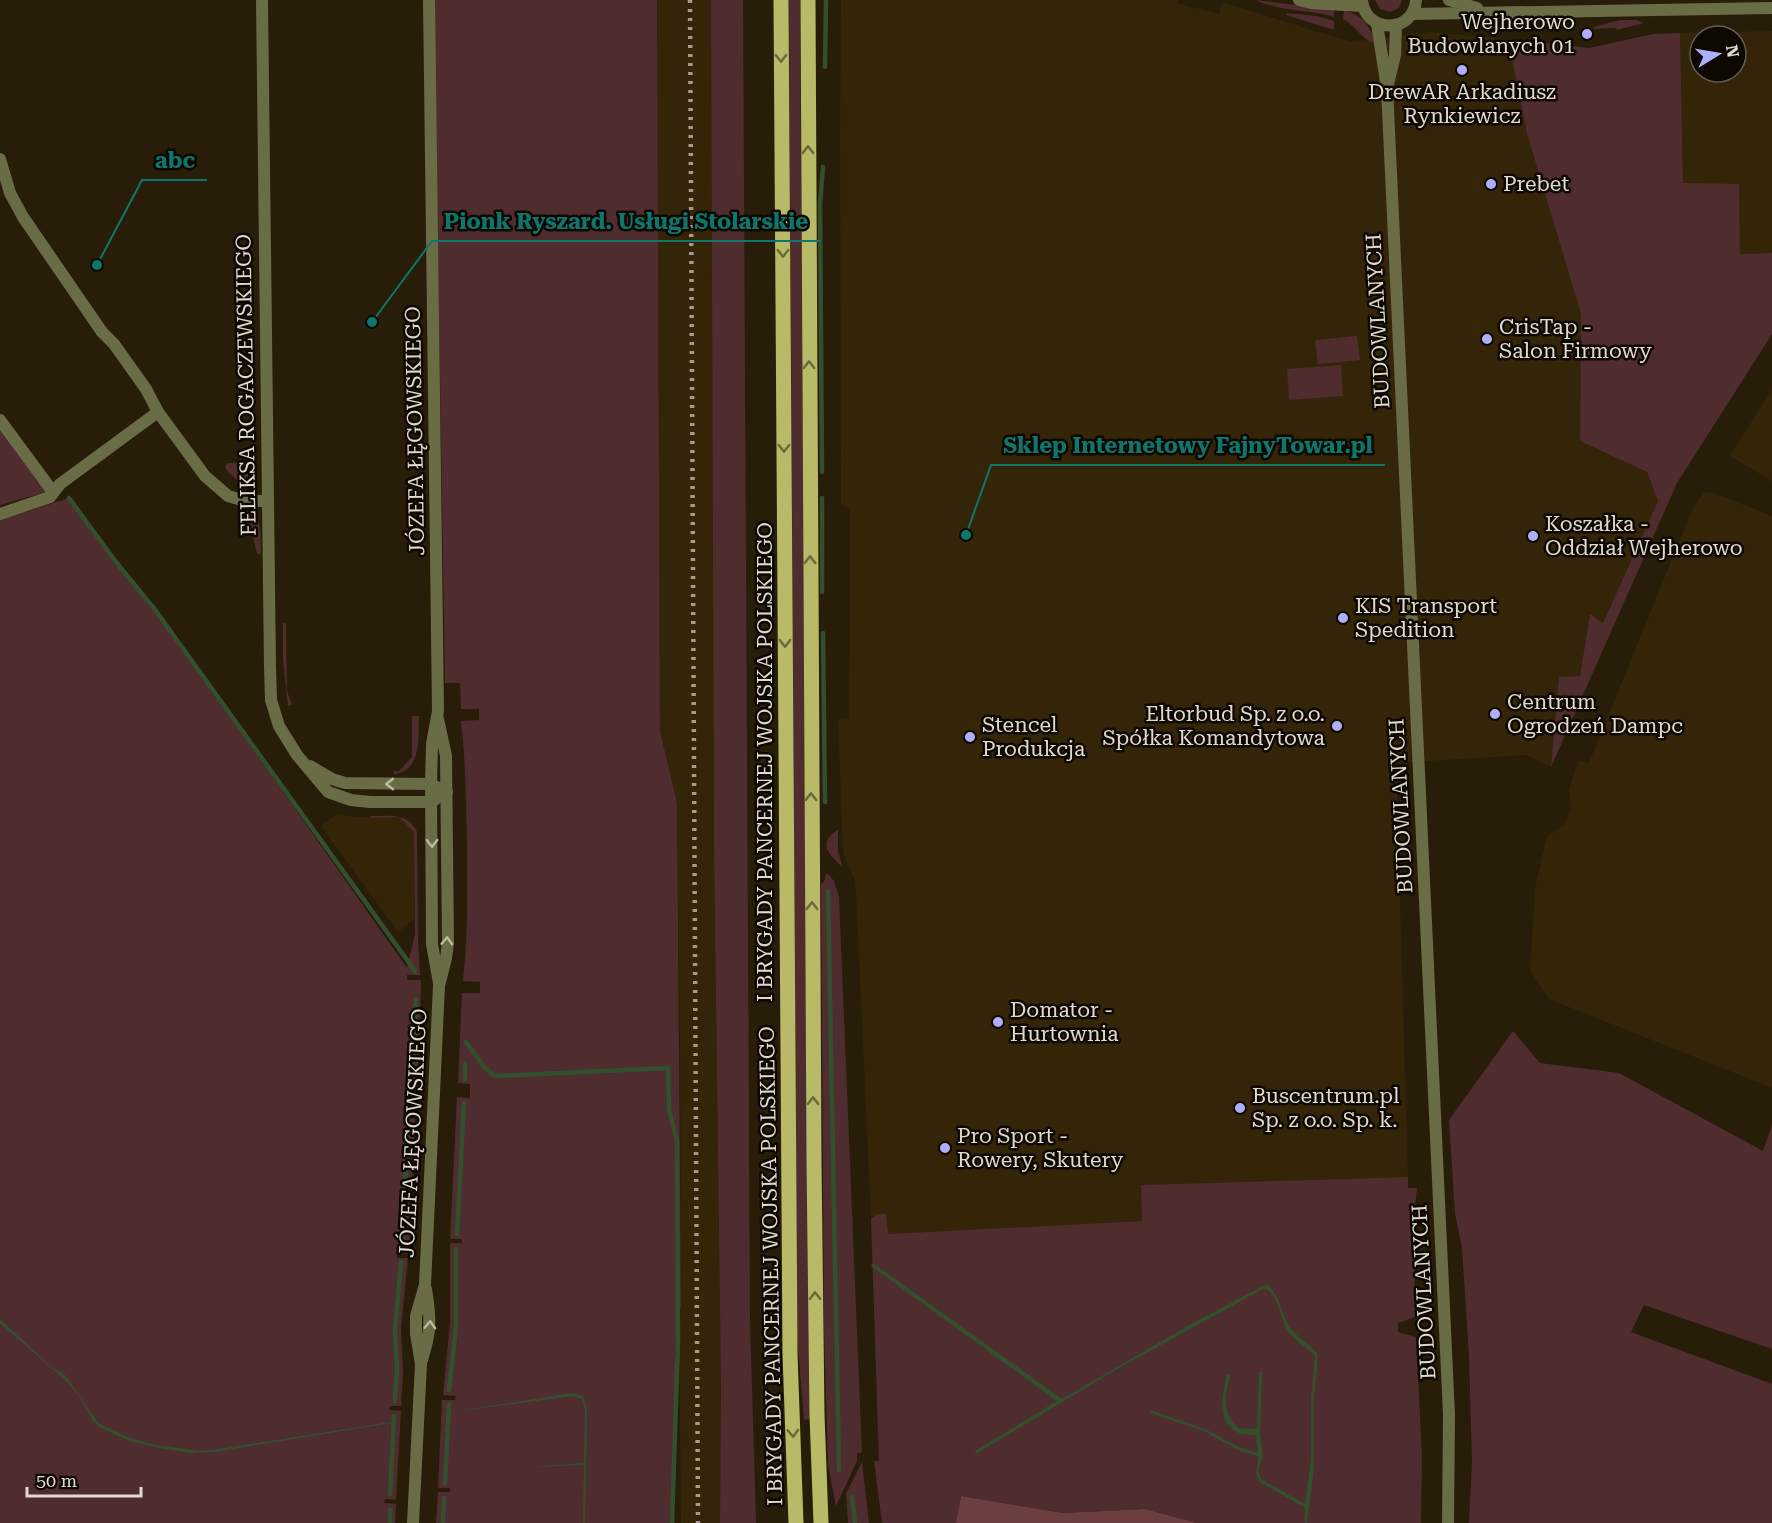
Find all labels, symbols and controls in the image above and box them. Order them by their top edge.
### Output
place label: Wejherowo Budowlanych 01 [1407,10,1575,58]
north arrow [1688,24,1748,84]
marker: Wejherowo Budowlanych 01 [1580,27,1594,41]
text: N [1722,43,1743,59]
one-way arrow [775,54,787,63]
marker: DrewAR Arkadiusz Rynkiewicz [1455,63,1469,77]
place label: DrewAR Arkadiusz Rynkiewicz [1368,80,1556,128]
callout: abc [142,140,207,180]
one-way arrow [802,146,814,155]
text: abc [155,148,195,173]
place label: Prebet [1503,172,1569,196]
marker: Prebet [1484,177,1498,191]
callout: Pionk Ryszard. Usługi Stolarskie [432,201,820,241]
text: Pionk Ryszard. Usługi Stolarskie [444,209,808,234]
street label: BUDOWLANYCH [1361,233,1395,409]
street label: FELIKSA ROGACZEWSKIEGO [231,234,261,536]
one-way arrow [777,249,789,258]
street label: JÓZEFA ŁĘGOWSKIEGO [400,306,429,556]
place label: CrisTap - Salon Firmowy [1499,315,1652,363]
marker: CrisTap - Salon Firmowy [1480,332,1494,346]
one-way arrow [803,360,815,369]
callout: Sklep Internetowy FajnyTowar.pl [991,425,1385,465]
text: Sklep Internetowy FajnyTowar.pl [1003,433,1373,458]
one-way arrow [778,444,790,453]
place label: Koszałka - Oddział Wejherowo [1545,512,1743,560]
street label: I BRYGADY PANCERNEJ WOJSKA POLSKIEGO [753,522,777,1002]
marker: Koszałka - Oddział Wejherowo [1526,529,1540,543]
one-way arrow [804,555,816,564]
place label: KIS Transport Spedition [1355,594,1497,642]
marker: KIS Transport Spedition [1336,611,1350,625]
one-way arrow [779,639,791,648]
place label: Centrum Ogrodzeń Dampc [1507,690,1683,738]
place label: Eltorbud Sp. z o.o. Spółka Komandytowa [1102,702,1326,750]
marker: Centrum Ogrodzeń Dampc [1488,707,1502,721]
place label: Stencel Produkcja [982,713,1086,761]
street label: BUDOWLANYCH [1384,718,1418,894]
marker: Eltorbud Sp. z o.o. Spółka Komandytowa [1330,719,1344,733]
marker: Stencel Produkcja [963,730,977,744]
one-way arrow [386,778,395,791]
one-way arrow [805,792,817,801]
one-way arrow [426,838,438,847]
one-way arrow [806,902,818,911]
one-way arrow [441,937,454,946]
place label: Domator - Hurtownia [1010,998,1119,1046]
street label: JÓZEFA ŁĘGOWSKIEGO [393,1008,432,1258]
marker: Domator - Hurtownia [991,1015,1005,1029]
street label: I BRYGADY PANCERNEJ WOJSKA POLSKIEGO [755,1026,787,1506]
place label: Buscentrum.pl Sp. z o.o. Sp. k. [1252,1084,1400,1132]
one-way arrow [807,1096,819,1105]
marker: Buscentrum.pl Sp. z o.o. Sp. k. [1233,1101,1247,1115]
place label: Pro Sport - Rowery, Skutery [957,1124,1124,1172]
marker: Pro Sport - Rowery, Skutery [938,1141,952,1155]
street label: BUDOWLANYCH [1407,1204,1441,1380]
one-way arrow [809,1291,821,1300]
one-way arrow [423,1320,436,1329]
one-way arrow [786,1429,799,1438]
scale bar [27,1460,141,1498]
text: 50 m [36,1470,77,1491]

